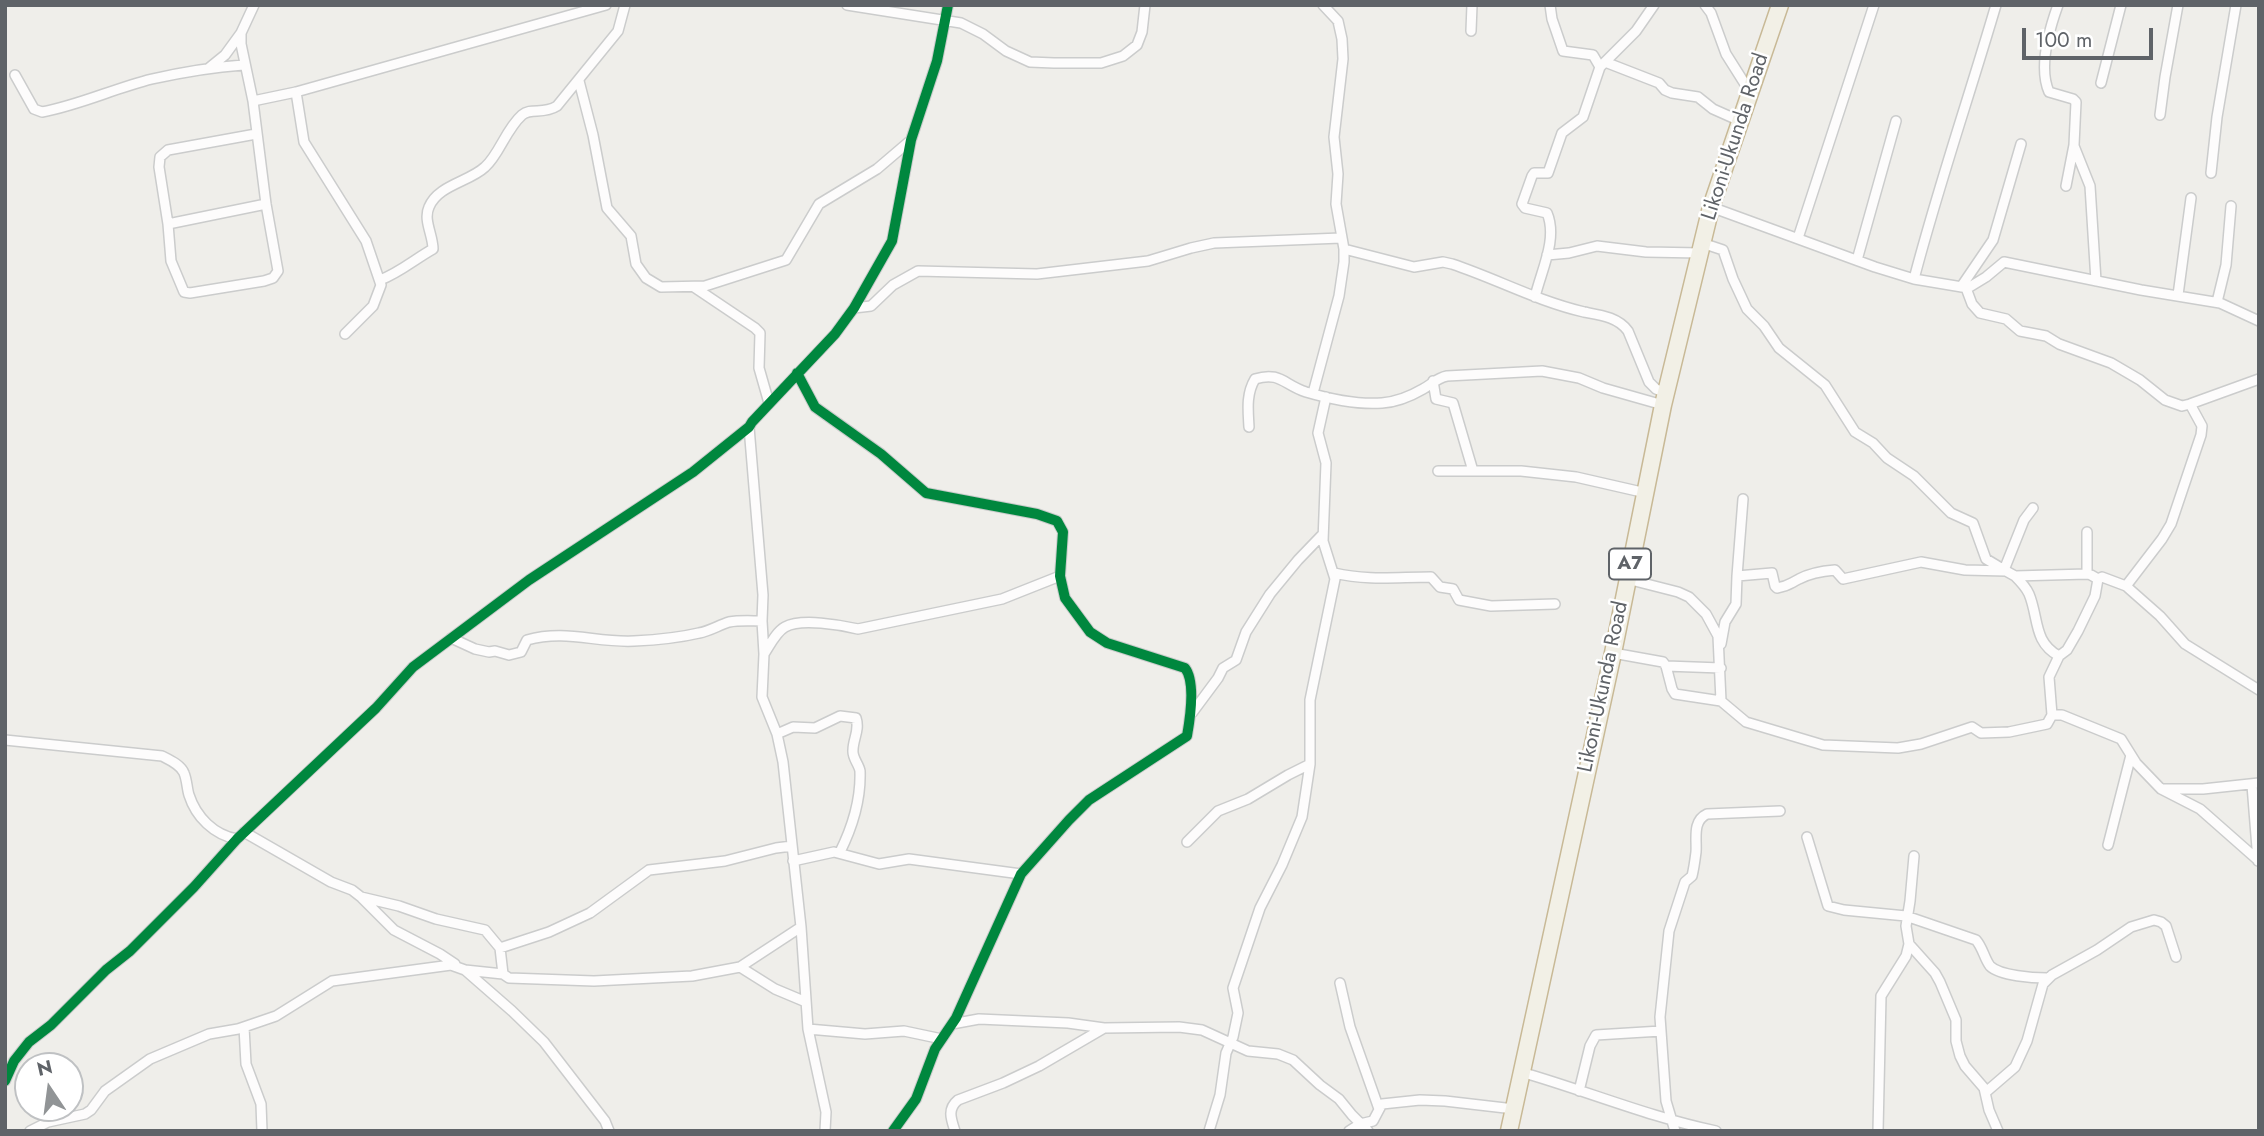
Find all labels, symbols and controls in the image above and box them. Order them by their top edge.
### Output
scale bar [2026,14,2157,58]
text: 100 m [2035,25,2092,55]
street label: Likoni-Ukunda Road [1697,50,1775,224]
road number: A7 [1609,548,1651,580]
street label: Likoni-Ukunda Road [1574,599,1634,775]
north arrow [14,1052,84,1122]
text: N [34,1053,55,1083]

